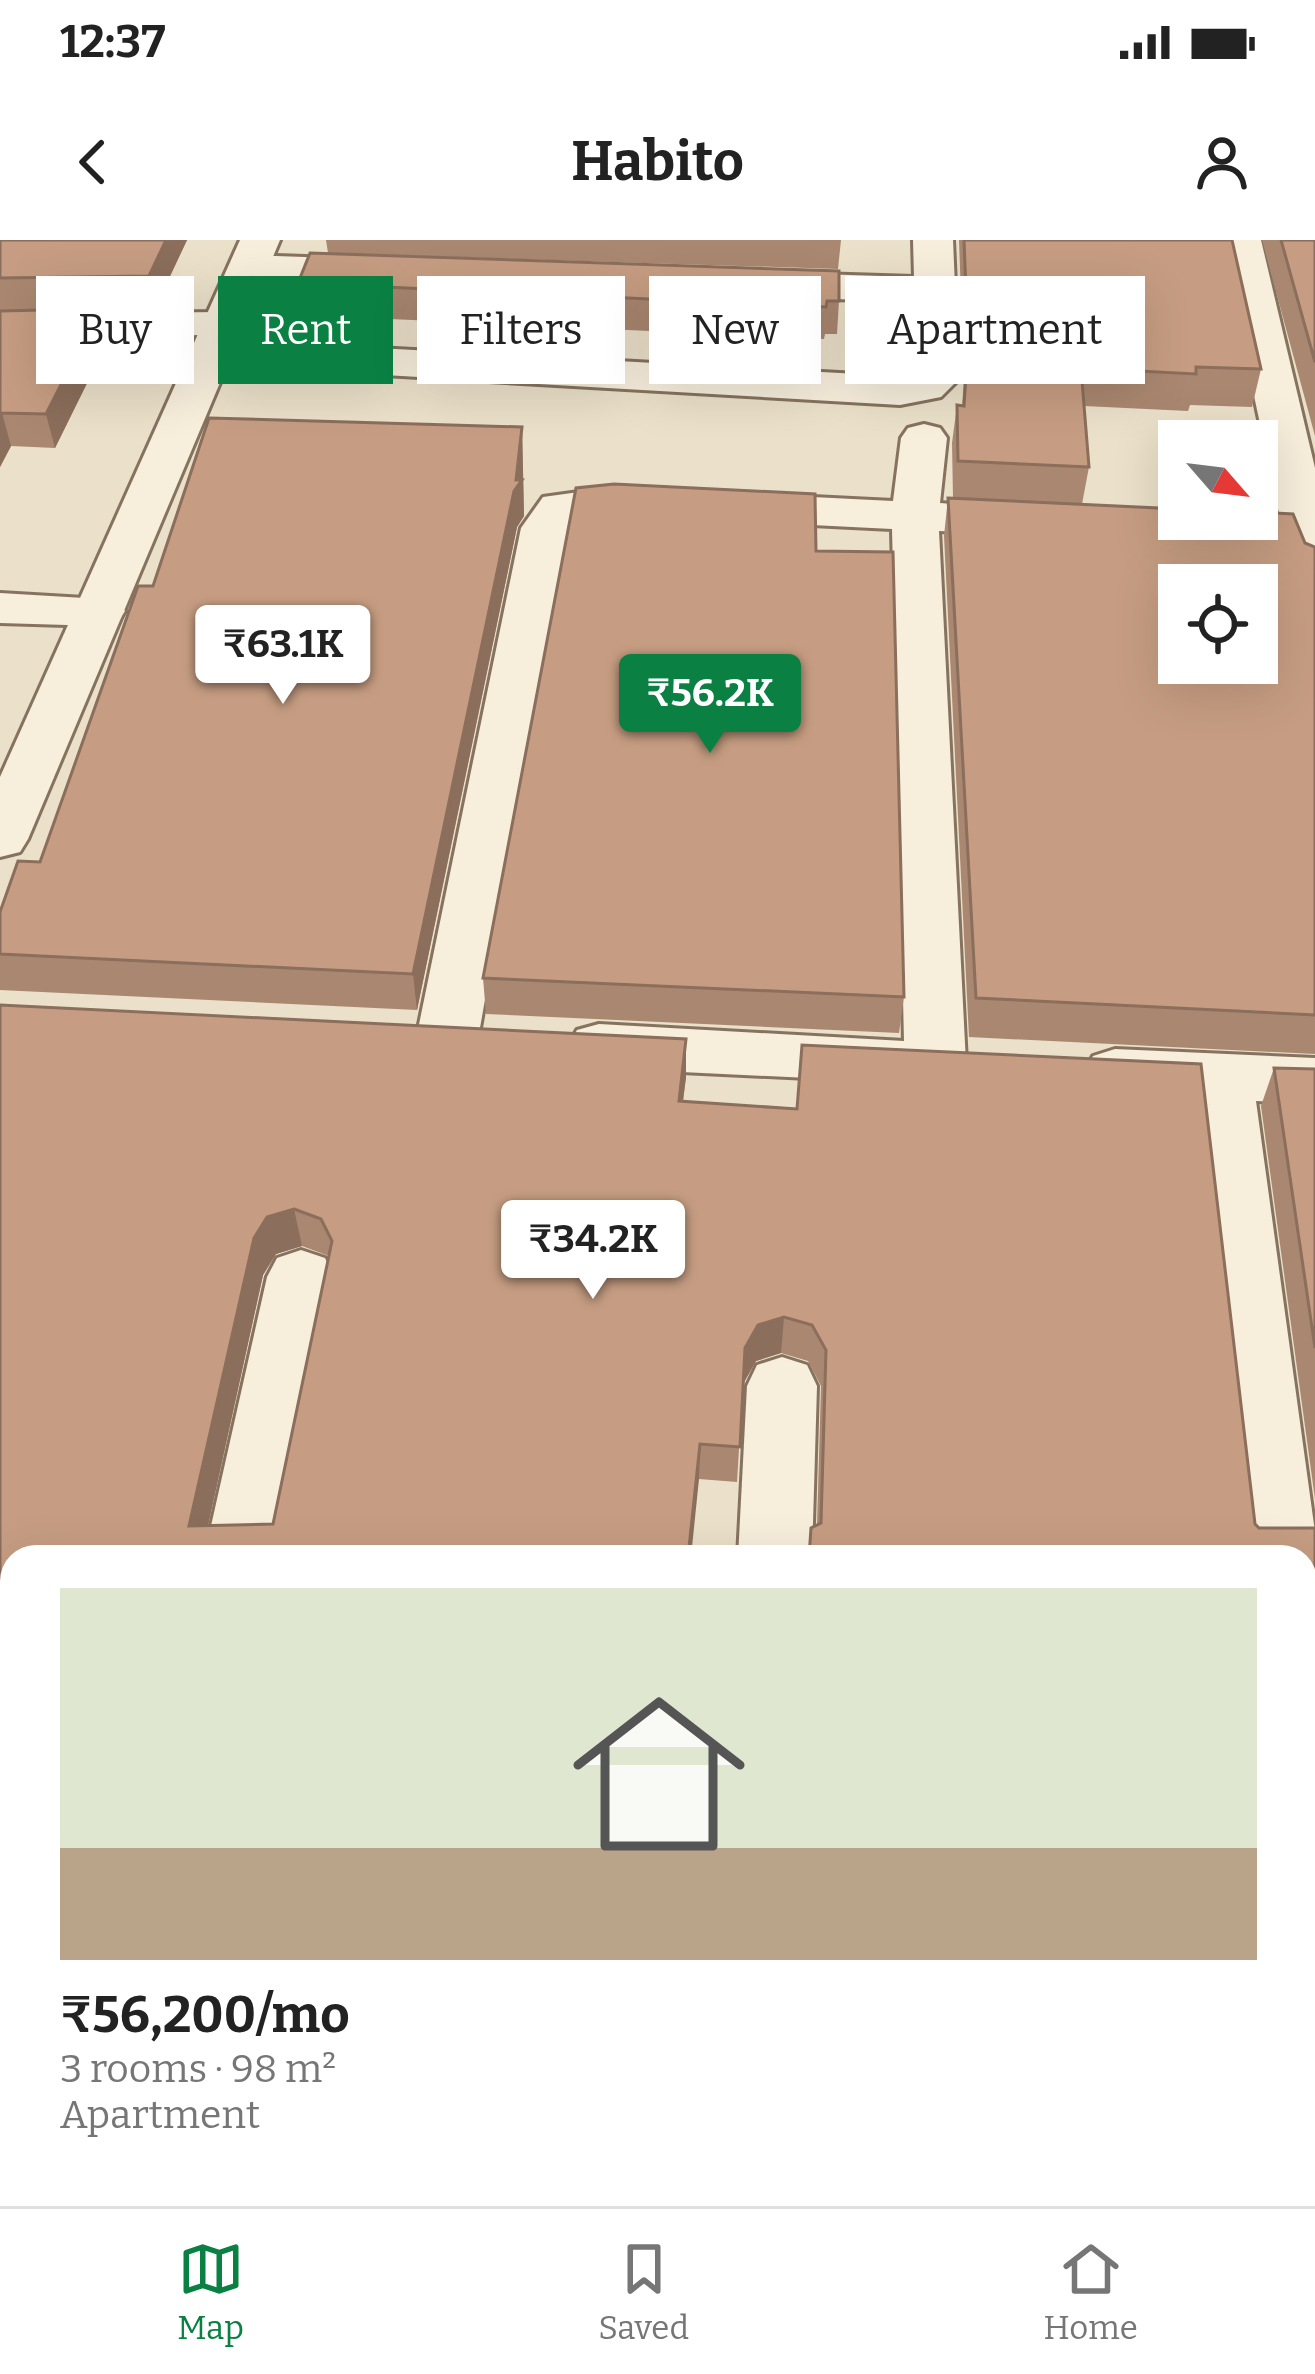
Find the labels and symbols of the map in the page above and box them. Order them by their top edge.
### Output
north arrow [1158,420,1278,540]
pin: ₹63.1K [185,605,381,707]
pin: ₹56.2K [612,654,808,756]
pin: ₹34.2K [495,1200,691,1302]

